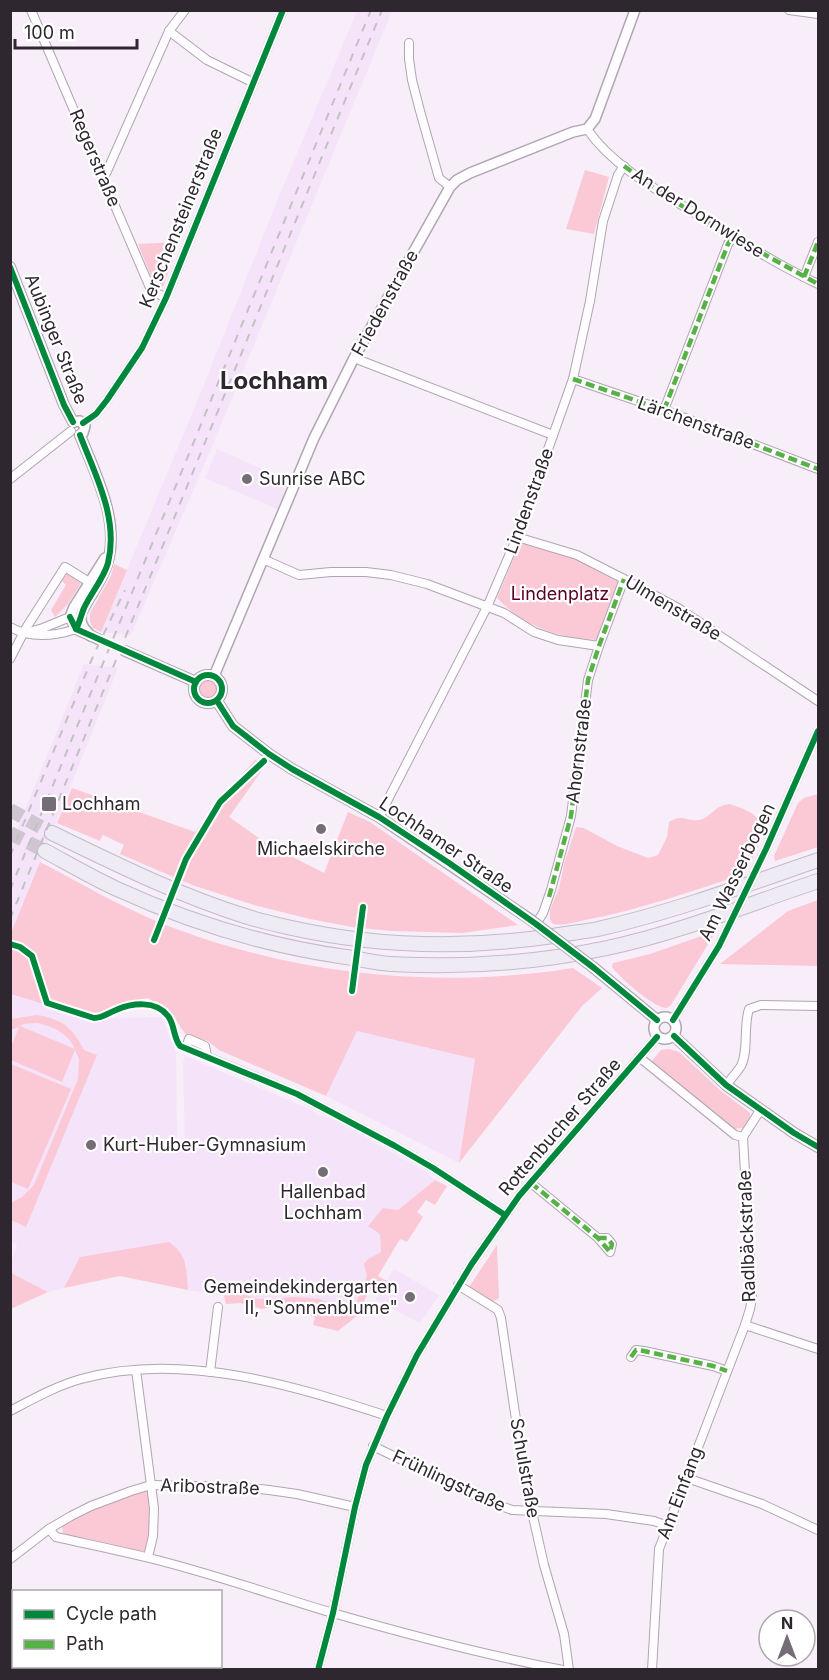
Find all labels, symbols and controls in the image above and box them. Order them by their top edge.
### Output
scale bar [15,12,136,50]
text: 100 m [24,22,75,43]
street label: Regerstraße [65,106,125,210]
street label: Kerschensteinerstraße [135,125,226,311]
street label: An der Dornwiese [628,163,769,262]
street label: Friedenstraße [347,246,422,359]
street label: Aubinger Straße [21,271,92,407]
district label: Lochham [220,366,328,395]
street label: Lärchenstraße [635,392,757,453]
street label: Lindenstraße [500,445,557,557]
place label: Sunrise ABC [259,468,366,489]
marker: Sunrise ABC [240,472,254,486]
street label: Ulmenstraße [621,571,725,645]
park label: Lindenplatz [511,583,609,604]
street label: Ahornstraße [562,697,595,805]
street label: Lochhamer Straße [375,792,517,897]
place label: Lochham [62,793,140,814]
marker: Lochham [40,795,58,813]
street label: Am Wasserbogen [694,799,779,944]
marker: Michaelskirche [314,822,328,836]
place label: Michaelskirche [257,838,385,859]
street label: Rottenbucher Straße [494,1054,625,1200]
place label: Kurt-Huber-Gymnasium [103,1134,306,1155]
marker: Kurt-Huber-Gymnasium [84,1138,98,1152]
marker: Hallenbad Lochham [316,1165,330,1179]
street label: Radlbäckstraße [734,1170,759,1302]
place label: Hallenbad Lochham [280,1181,366,1223]
place label: Gemeindekindergarten II, "Sonnenblume" [203,1276,398,1318]
marker: Gemeindekindergarten II, "Sonnenblume" [403,1290,417,1304]
street label: Schulstraße [506,1416,545,1520]
street label: Am Einfang [652,1444,707,1542]
street label: Frühlingstraße [389,1445,509,1516]
street label: Aribostraße [160,1474,260,1499]
legend [12,1590,222,1668]
text: Cycle path [66,1603,157,1624]
north arrow [757,1608,817,1668]
text: N [781,1613,793,1633]
text: Path [66,1633,104,1654]

